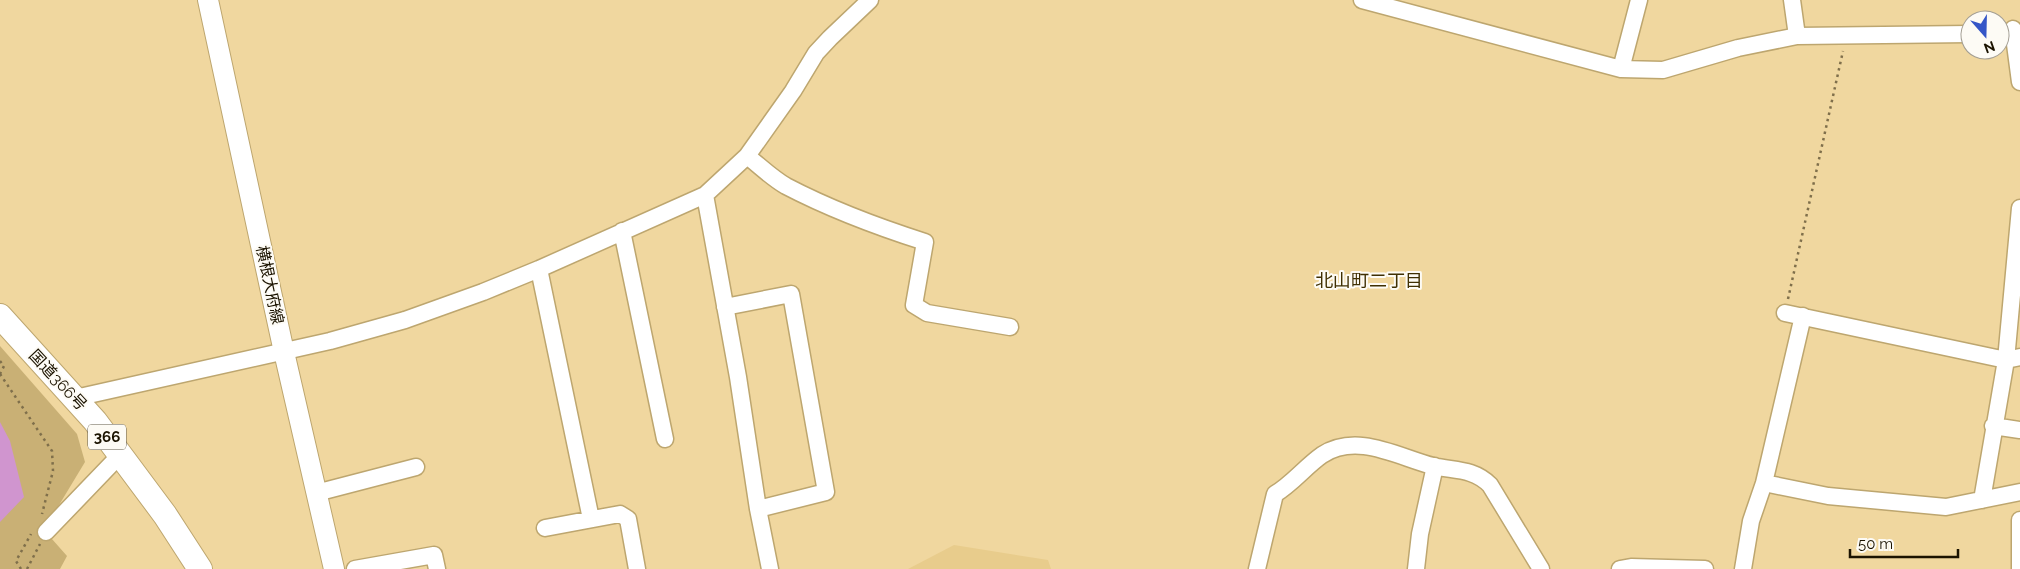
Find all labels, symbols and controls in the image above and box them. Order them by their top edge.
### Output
north arrow [1960,10,2010,60]
text: N [1982,38,1997,57]
street label: 横根大府線 [252,244,288,326]
district label: 北山町二丁目 [1315,270,1423,291]
street label: 国道366号 [25,346,91,414]
road number: 366 [88,424,126,450]
scale bar [1850,526,1958,558]
text: 50 m [1858,535,1893,553]

